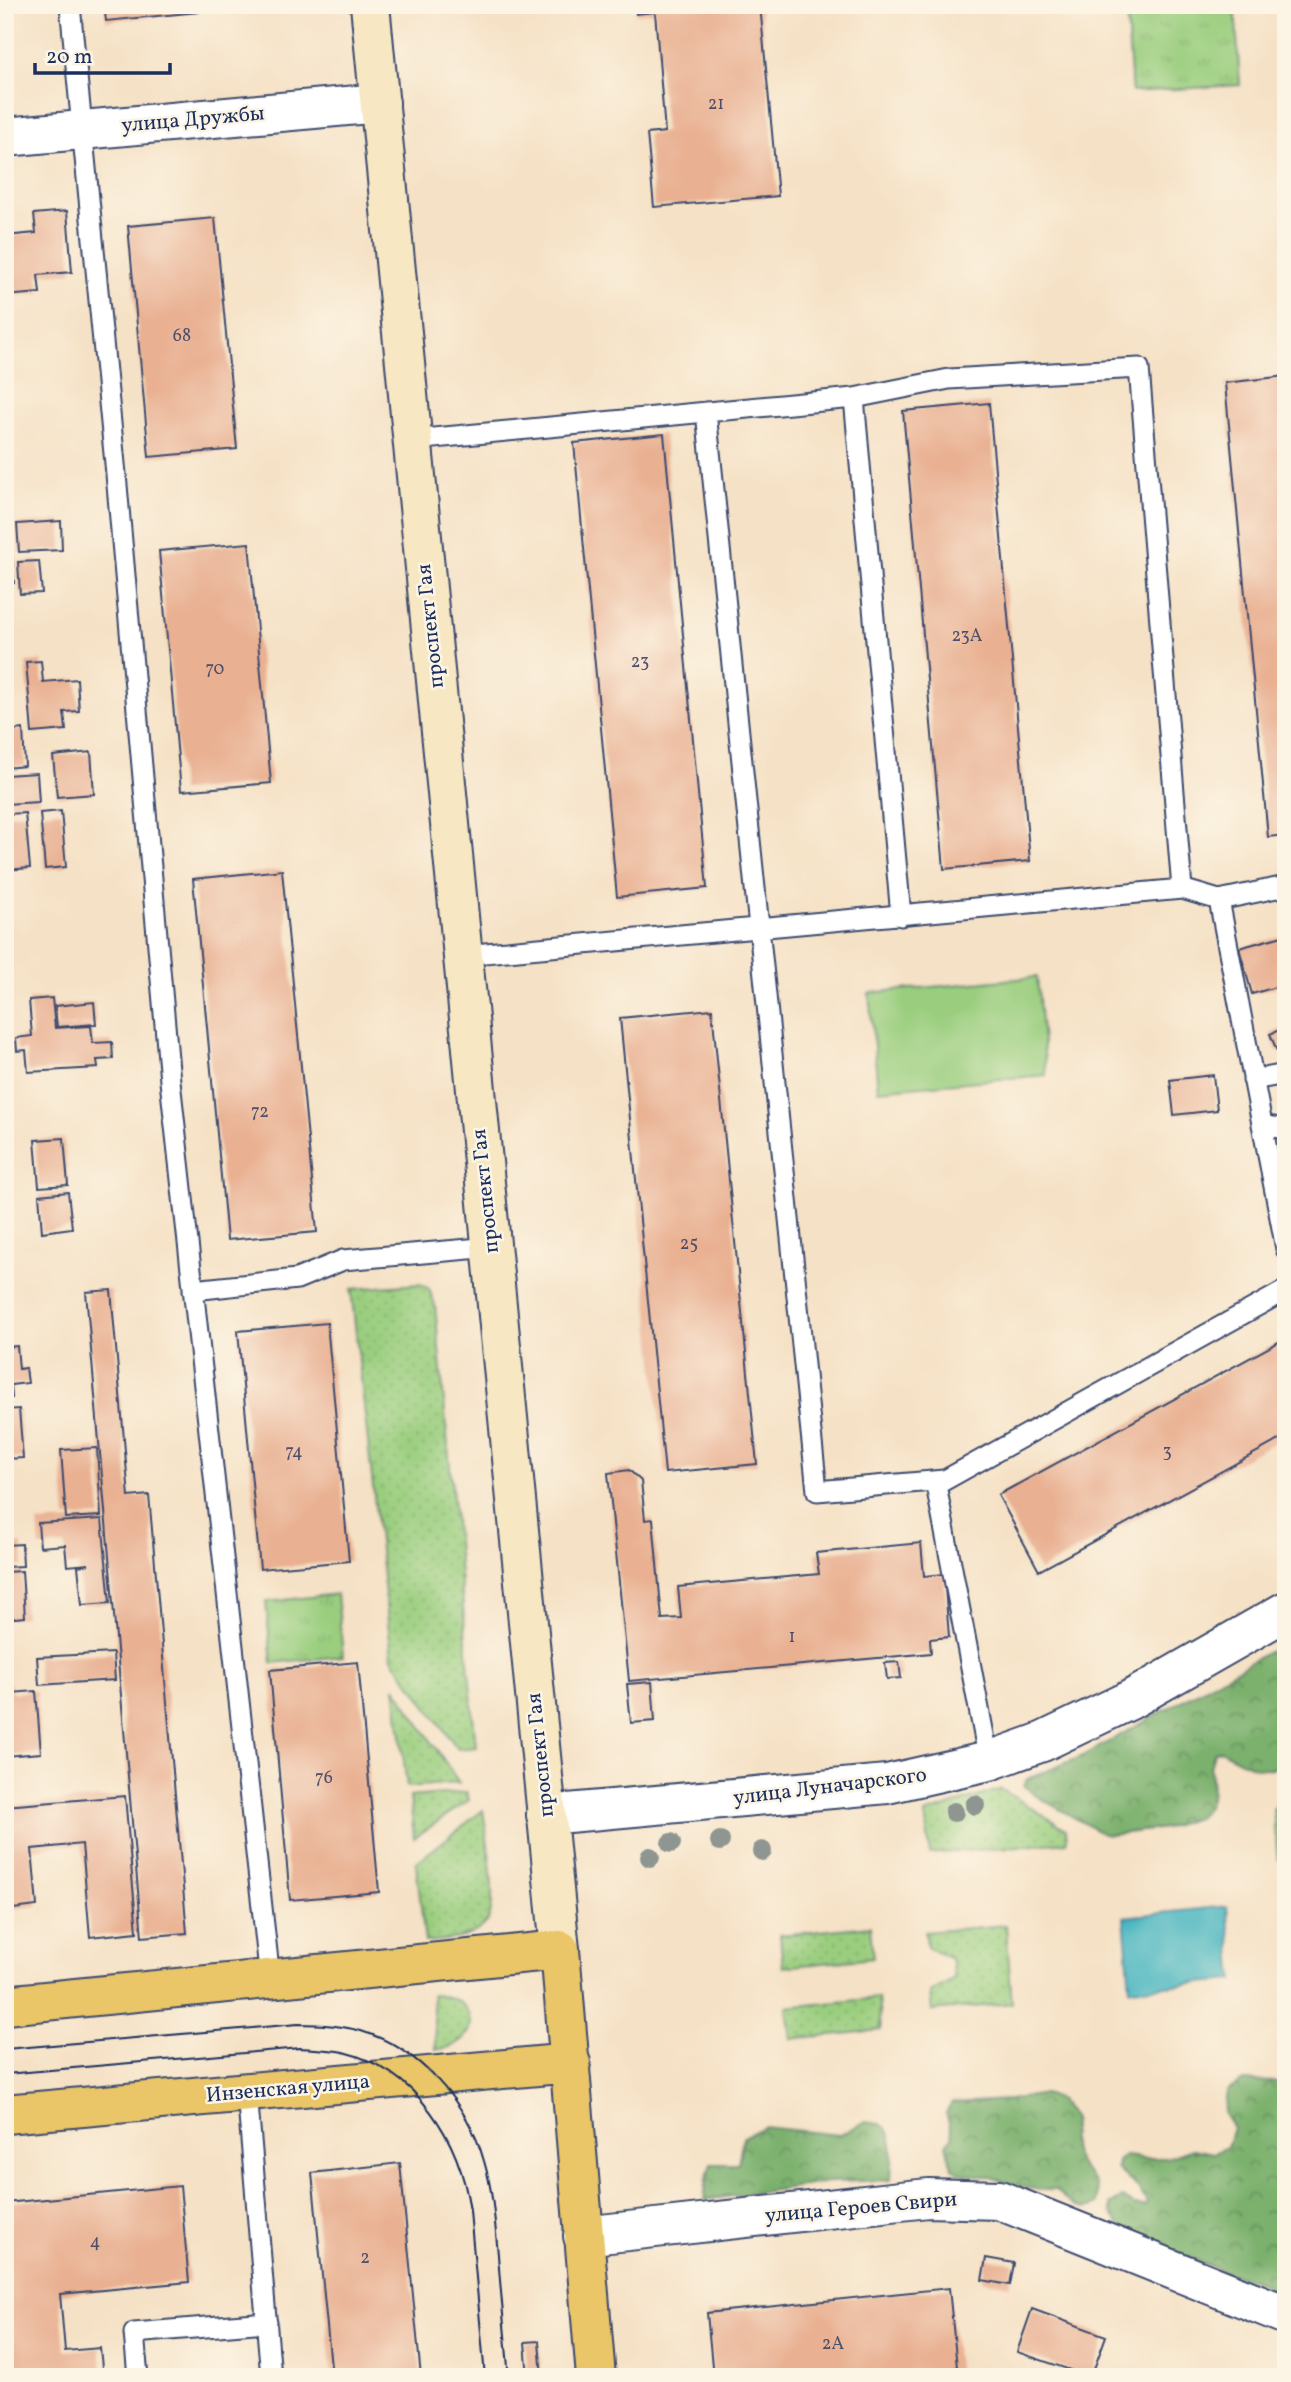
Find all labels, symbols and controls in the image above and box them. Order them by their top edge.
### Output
scale bar [35,32,170,76]
text: 20 m [46,43,92,72]
house number: 21 [708,92,724,117]
street label: улица Дружбы [120,99,266,141]
house number: 68 [173,324,191,349]
street label: проспект Гая [410,562,452,690]
house number: 23А [951,624,983,649]
house number: 23 [631,650,649,675]
house number: 70 [206,657,225,682]
house number: 72 [251,1100,269,1125]
street label: проспект Гая [465,1127,507,1255]
house number: 25 [680,1232,698,1257]
house number: 74 [285,1440,303,1465]
house number: 3 [1162,1440,1172,1465]
house number: 1 [789,1625,795,1650]
street label: проспект Гая [520,1691,562,1819]
street label: улица Луначарского [732,1761,928,1813]
house number: 76 [315,1766,333,1791]
street label: Инзенская улица [205,2067,371,2111]
street label: улица Героев Свири [764,2185,959,2231]
house number: 4 [90,2230,100,2255]
house number: 2 [360,2246,370,2271]
house number: 2А [822,2332,844,2357]

